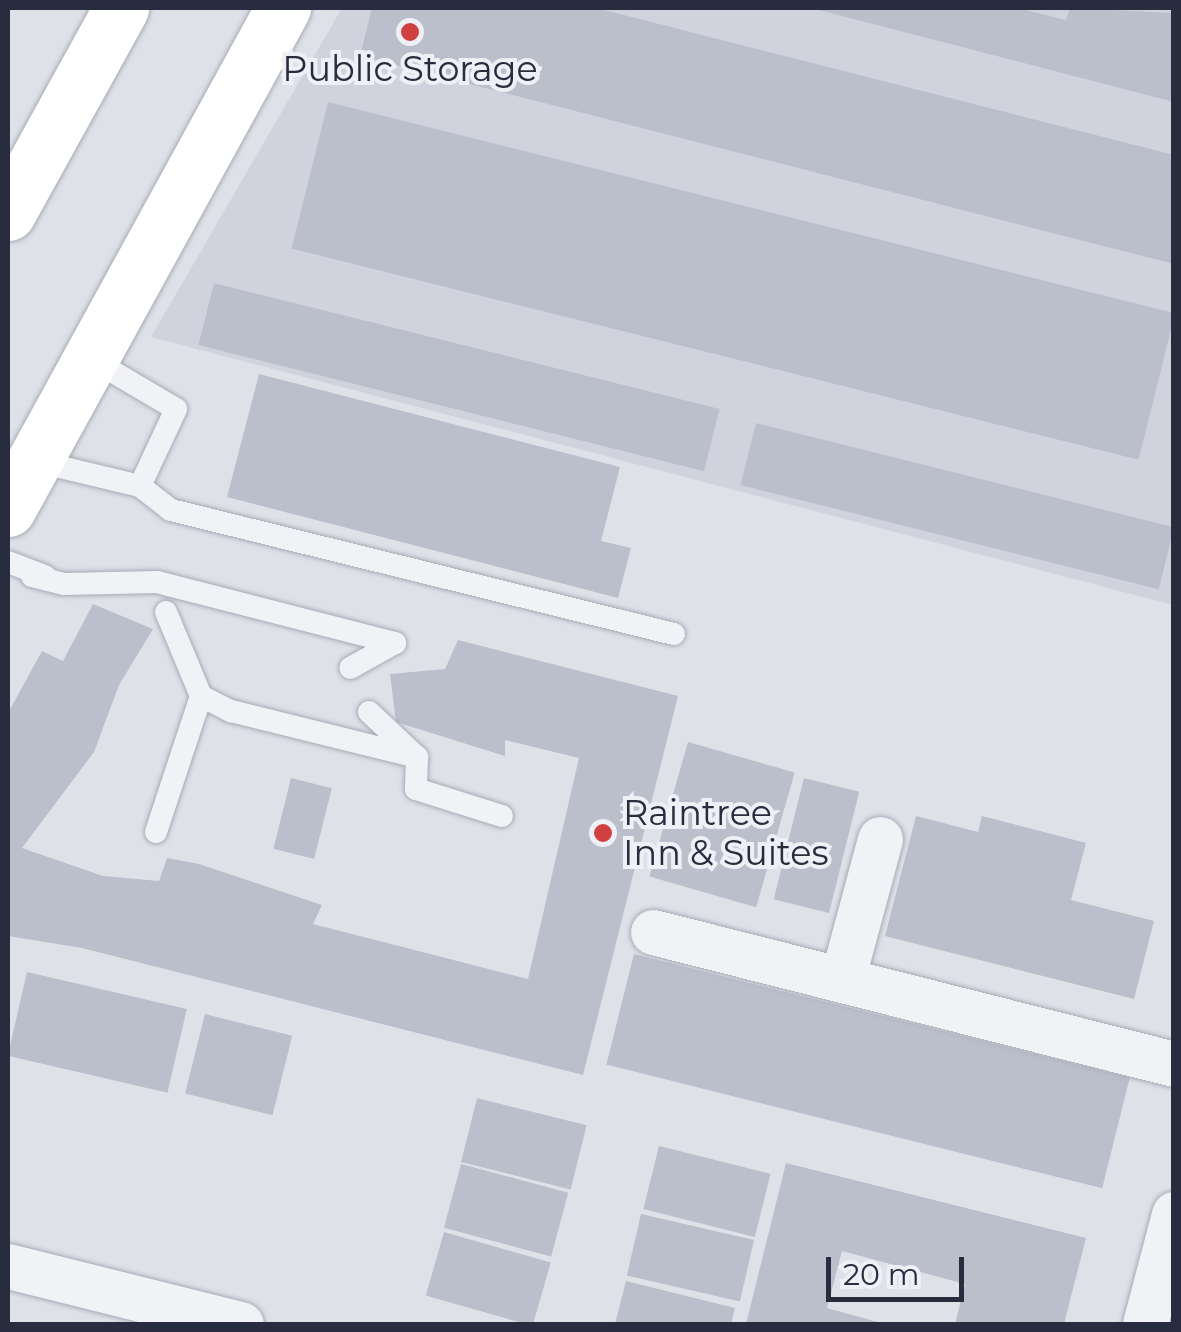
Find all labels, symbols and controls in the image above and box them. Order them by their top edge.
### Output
marker: Public Storage [399,21,421,43]
place label: Public Storage [282,48,538,90]
place label: Raintree Inn & Suites [623,792,829,874]
marker: Raintree Inn & Suites [592,822,614,844]
scale bar [831,1237,968,1299]
text: 20 m [843,1256,920,1293]

